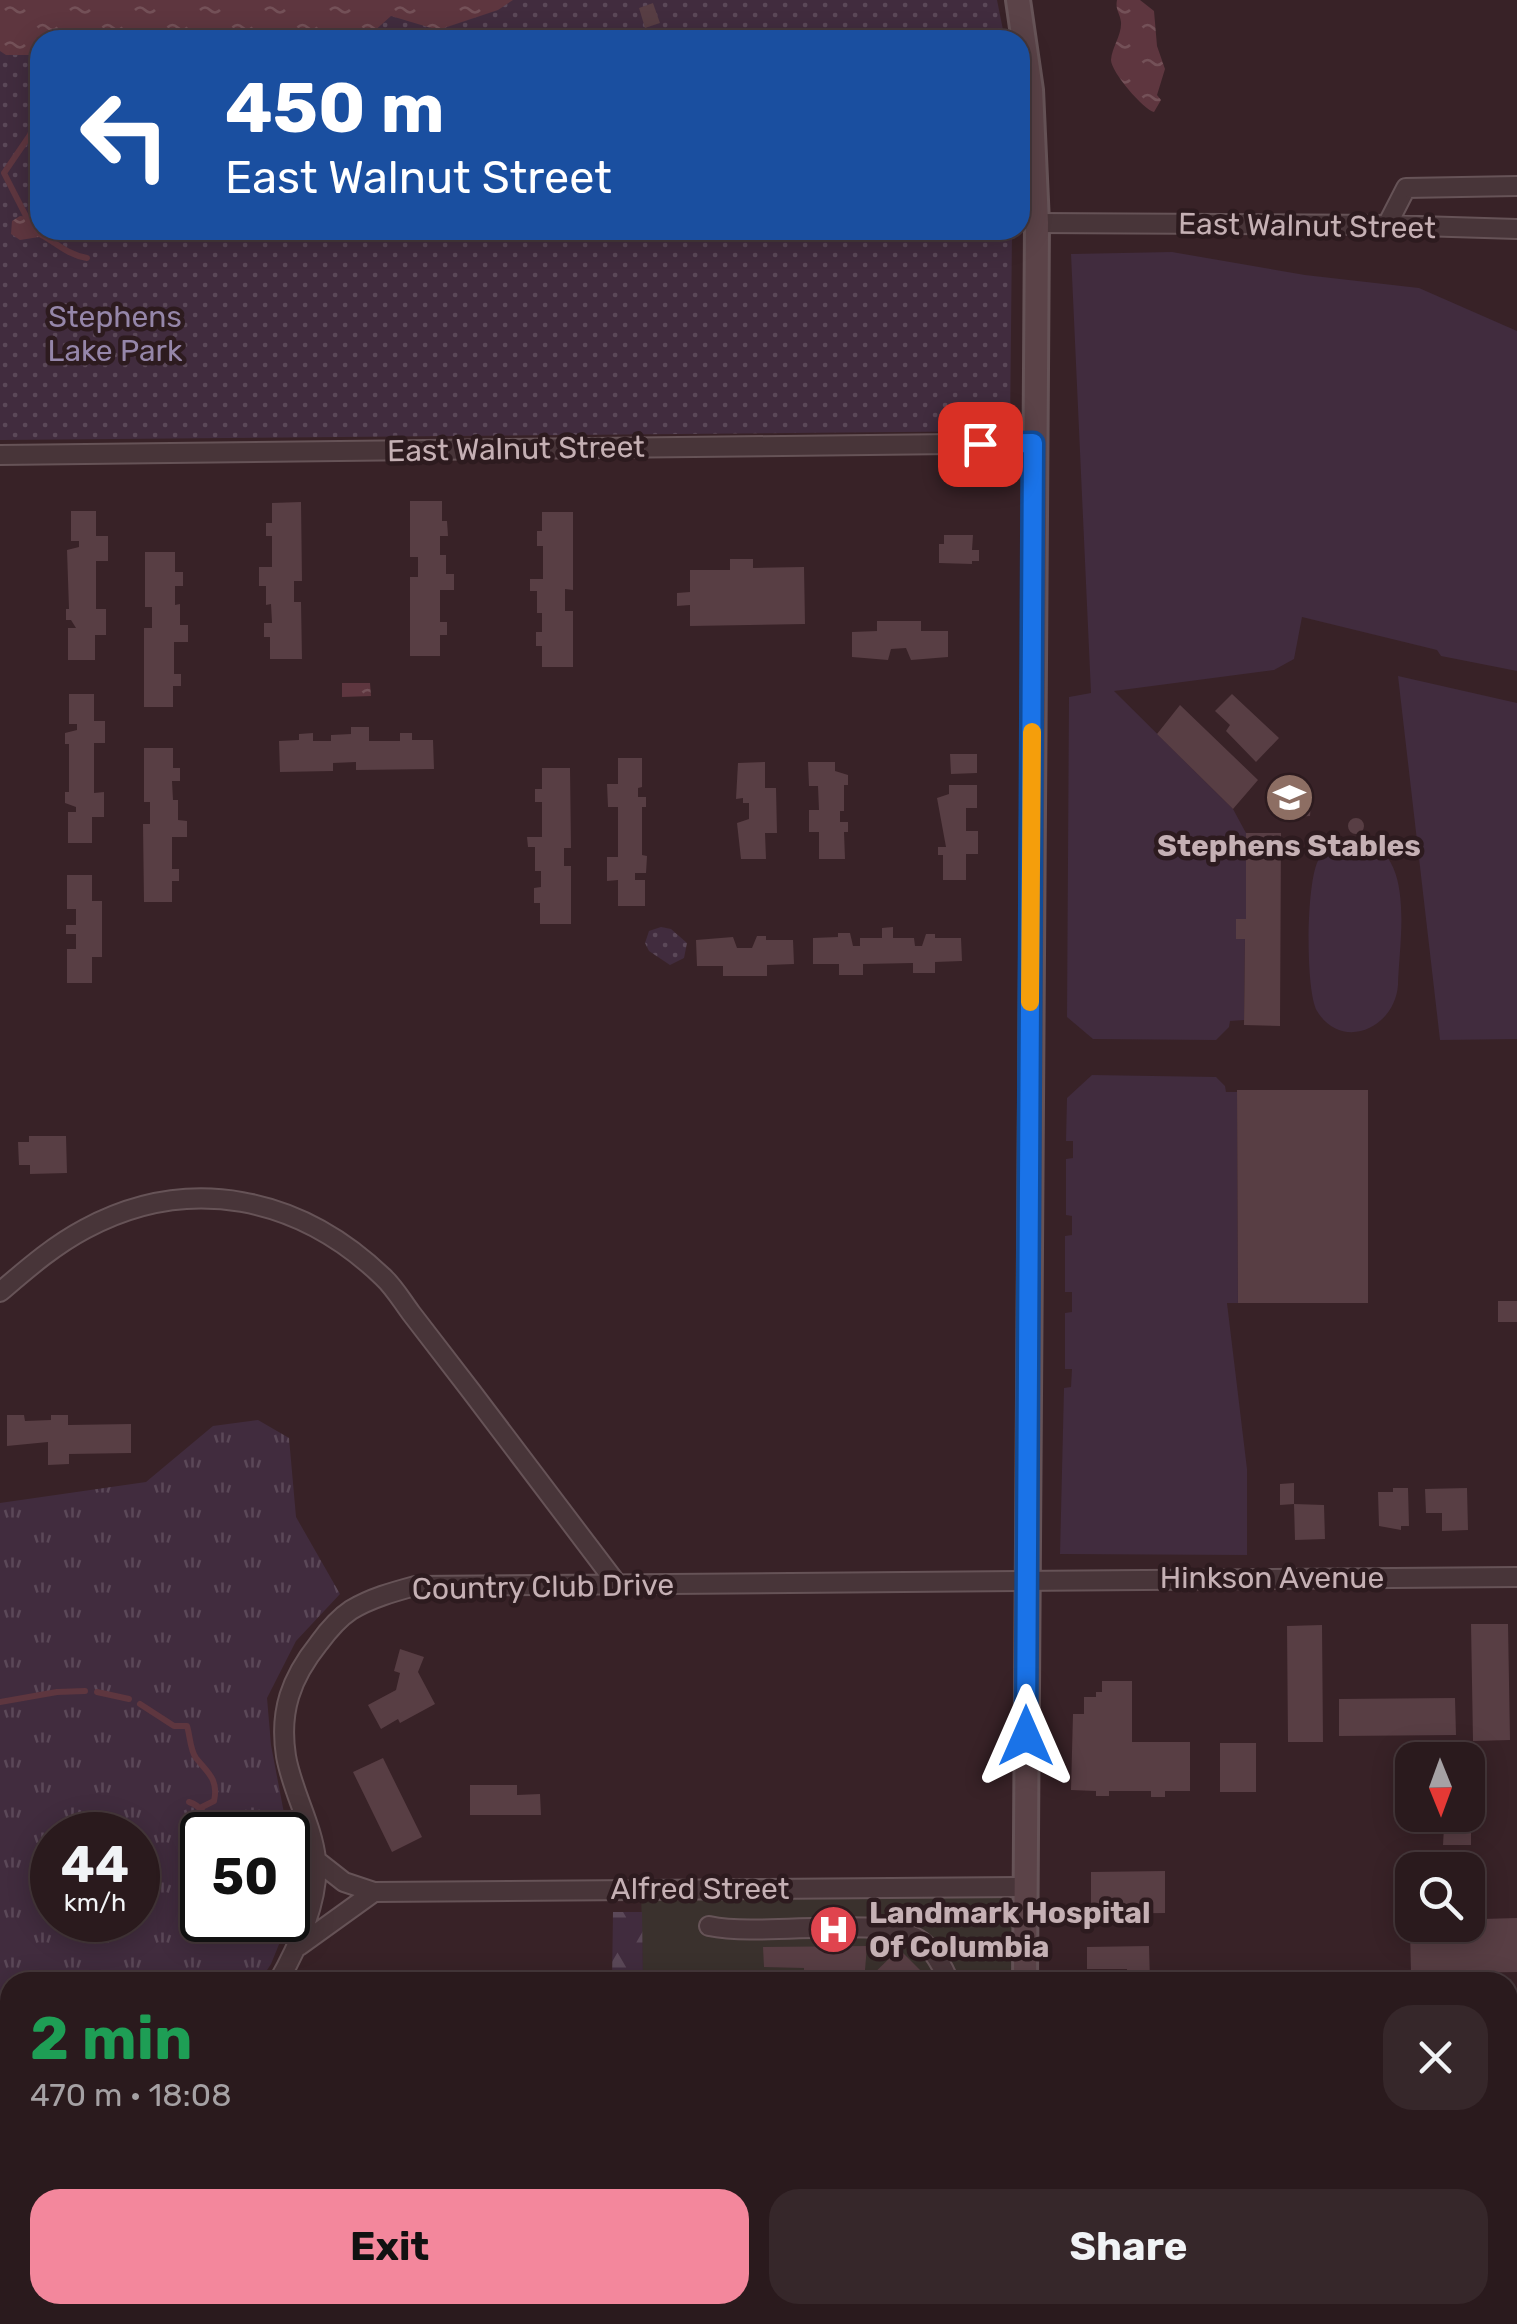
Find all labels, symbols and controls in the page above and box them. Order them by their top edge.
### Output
text: 450 m [225,67,445,150]
icon: left [60,70,190,200]
text: East Walnut Street [225,151,612,204]
street label: East Walnut Street [1178,206,1436,246]
park label: Stephens Lake Park [48,299,183,369]
pin [938,402,1023,487]
icon: arrive [953,417,1008,472]
street label: East Walnut Street [387,429,645,469]
school or university icon: Stephens Stables [1263,771,1315,823]
place label: Stephens Stables [1157,828,1421,864]
street label: Hinkson Avenue [1160,1560,1384,1596]
street label: Country Club Drive [412,1567,674,1607]
position arrow [974,1684,1078,1788]
north arrow [1395,1742,1485,1832]
map controls [1395,1742,1485,1942]
speed limit sign: 50 [180,1812,310,1942]
text: 44 [61,1835,129,1895]
button: search [1395,1852,1485,1942]
street label: Alfred Street [611,1871,790,1907]
text: km/h [64,1888,126,1917]
place label: Landmark Hospital Of Columbia [869,1895,1151,1965]
hospital icon: Landmark Hospital Of Columbia [808,1904,860,1956]
text: 2 min [30,2003,192,2074]
button: close [1383,2005,1488,2110]
text: 470 m · 18:08 [30,2076,231,2114]
button: Exit [30,2189,749,2304]
button: Share [769,2189,1488,2304]

